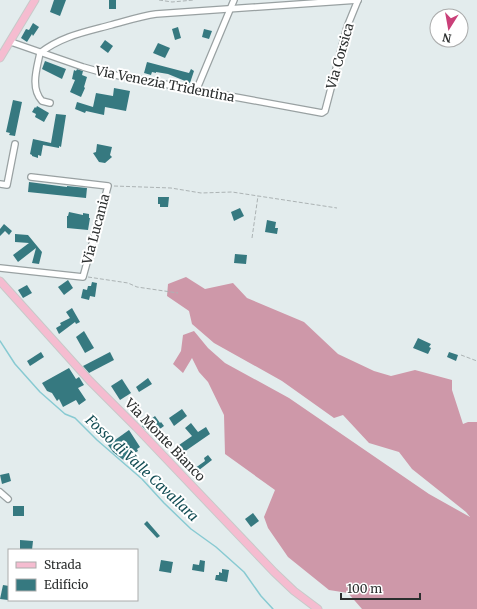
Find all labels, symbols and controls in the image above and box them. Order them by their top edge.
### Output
north arrow [429,8,469,48]
street label: Via Corsica [322,21,358,92]
text: N [441,30,453,46]
street label: Via Venezia Tridentina [93,62,236,106]
street label: Via Lucania [78,192,114,267]
street label: Via Monte Bianco [120,394,209,485]
water label: Fosso di Valle Cavallara [81,410,202,525]
legend [8,549,138,601]
text: Strada [44,557,82,572]
scale bar [341,575,420,601]
text: Edificio [44,577,88,592]
text: 100 m [347,581,382,596]

